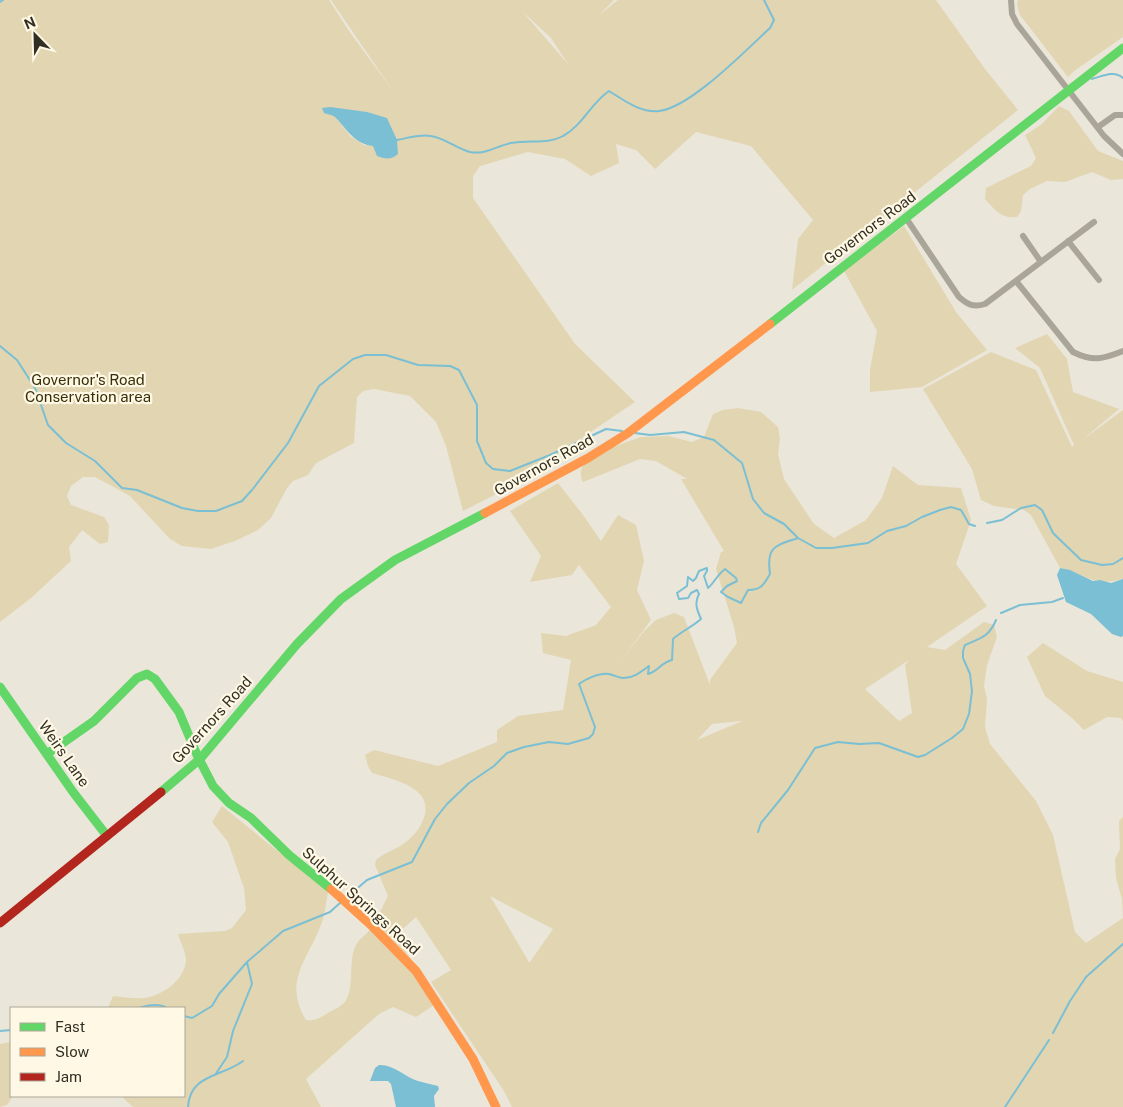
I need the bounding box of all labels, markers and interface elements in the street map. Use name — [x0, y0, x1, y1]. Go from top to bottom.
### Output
north arrow — [10, 10, 60, 60]
text: N — [22, 14, 38, 33]
street label: Governors Road — [820, 187, 919, 268]
park label: Governor's Road Conservation area — [25, 371, 151, 405]
street label: Governors Road — [491, 430, 596, 499]
street label: Governors Road — [168, 673, 255, 767]
street label: Weirs Lane — [35, 717, 93, 790]
street label: Sulphur Springs Road — [299, 843, 424, 958]
legend — [10, 1007, 185, 1097]
text: Fast — [55, 1018, 85, 1035]
text: Slow — [55, 1043, 90, 1060]
text: Jam — [55, 1068, 82, 1085]

